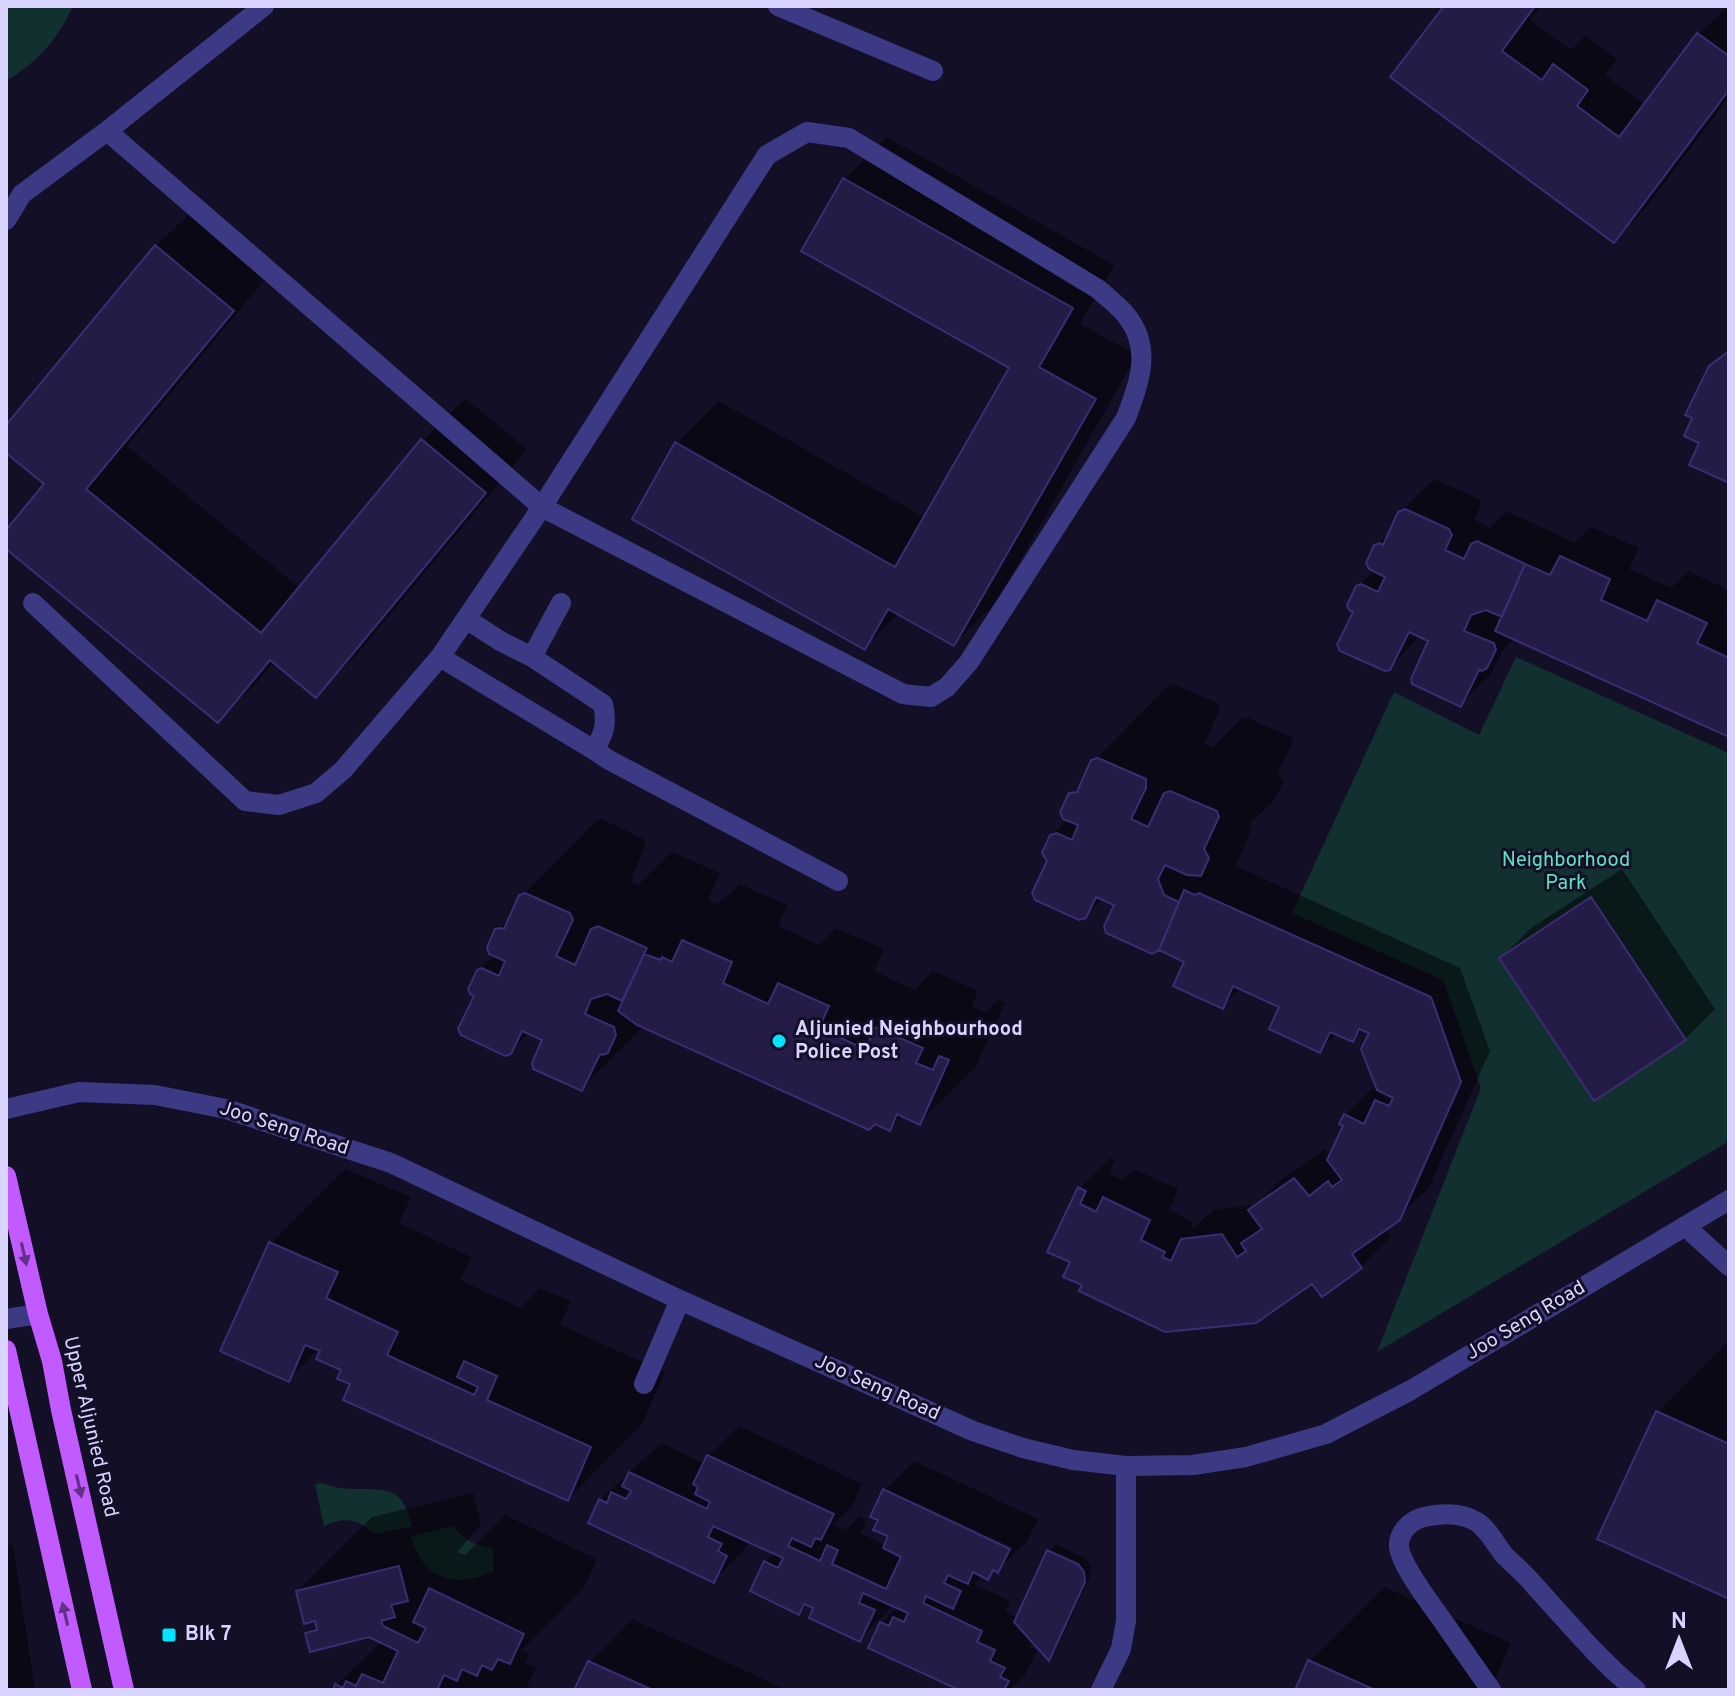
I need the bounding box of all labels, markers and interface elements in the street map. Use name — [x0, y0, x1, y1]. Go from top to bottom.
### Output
park label: Neighborhood Park — [1502, 848, 1630, 897]
place label: Aljunied Neighbourhood Police Post — [795, 1017, 1023, 1066]
marker: Aljunied Neighbourhood Police Post — [770, 1032, 788, 1050]
street label: Joo Seng Road — [216, 1096, 352, 1162]
one-way arrow — [18, 1242, 31, 1267]
street label: Joo Seng Road — [1462, 1275, 1590, 1367]
street label: Upper Aljunied Road — [57, 1334, 123, 1520]
street label: Joo Seng Road — [810, 1349, 944, 1427]
one-way arrow — [73, 1474, 85, 1499]
north arrow — [1639, 1600, 1719, 1680]
one-way arrow — [58, 1601, 71, 1626]
text: N — [1671, 1609, 1687, 1636]
place label: Blk 7 — [185, 1622, 232, 1648]
marker: Blk 7 — [160, 1626, 178, 1644]

